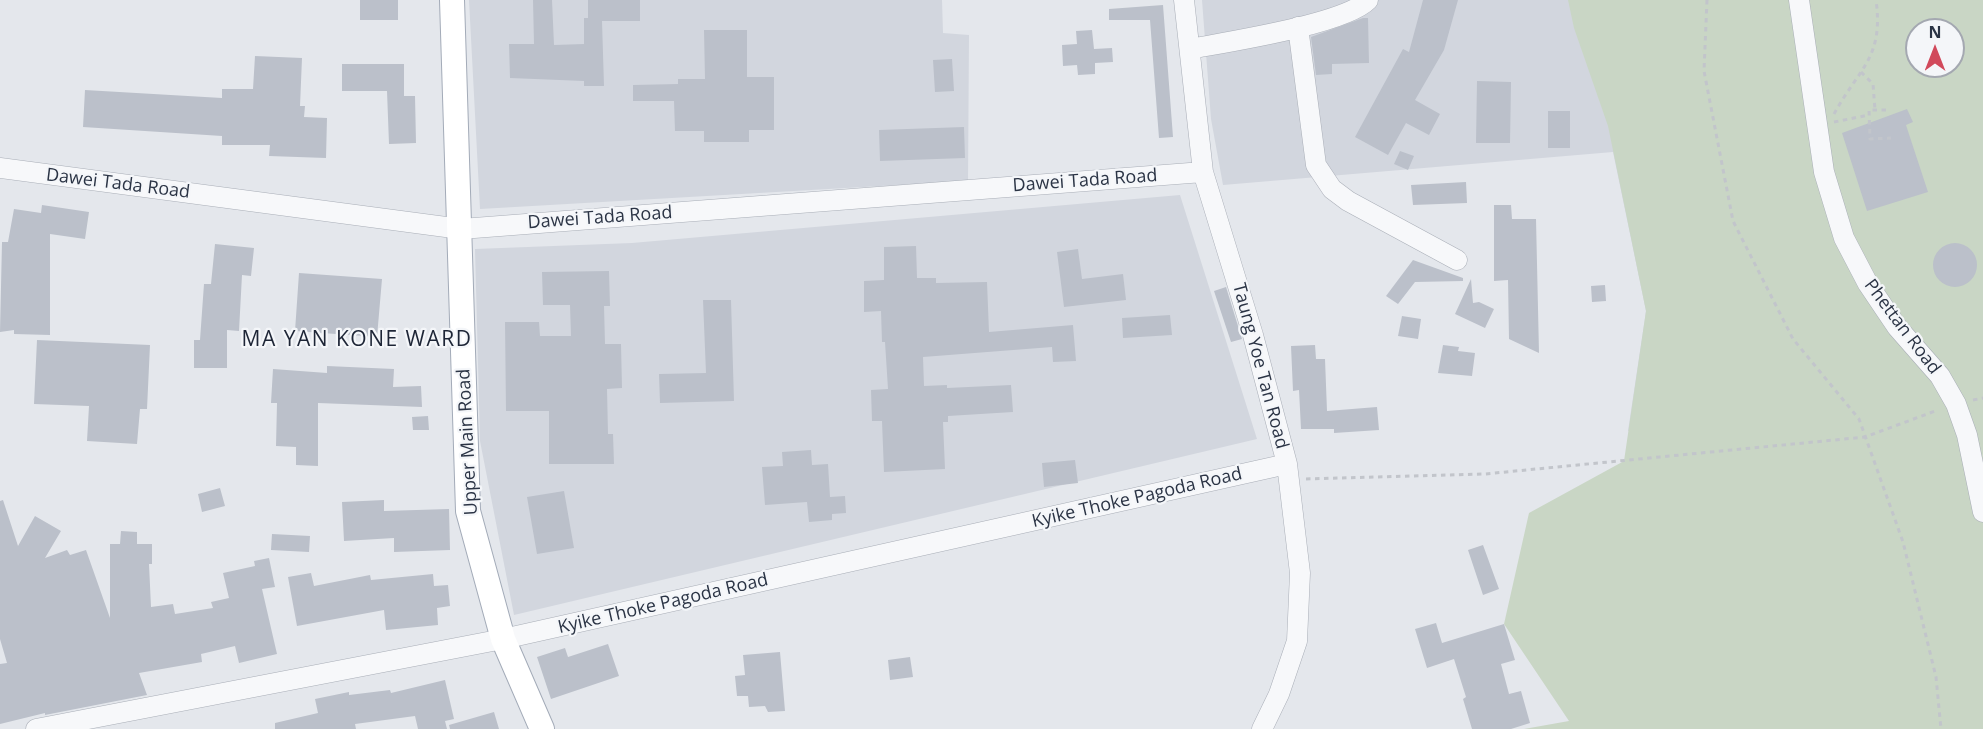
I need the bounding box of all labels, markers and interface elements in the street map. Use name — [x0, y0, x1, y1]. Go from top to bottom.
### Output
north arrow — [1905, 18, 1965, 78]
text: N — [1928, 21, 1942, 43]
street label: Dawei Tada Road — [45, 164, 191, 204]
street label: Dawei Tada Road — [1012, 165, 1158, 197]
street label: Dawei Tada Road — [527, 202, 673, 234]
street label: Phettan Road — [1859, 275, 1945, 379]
street label: Taung Yoe Tan Road — [1227, 281, 1293, 451]
district label: MA YAN KONE WARD — [242, 327, 472, 353]
street label: Upper Main Road — [453, 368, 483, 516]
street label: Kyike Thoke Pagoda Road — [1030, 463, 1244, 533]
street label: Kyike Thoke Pagoda Road — [556, 569, 770, 639]

